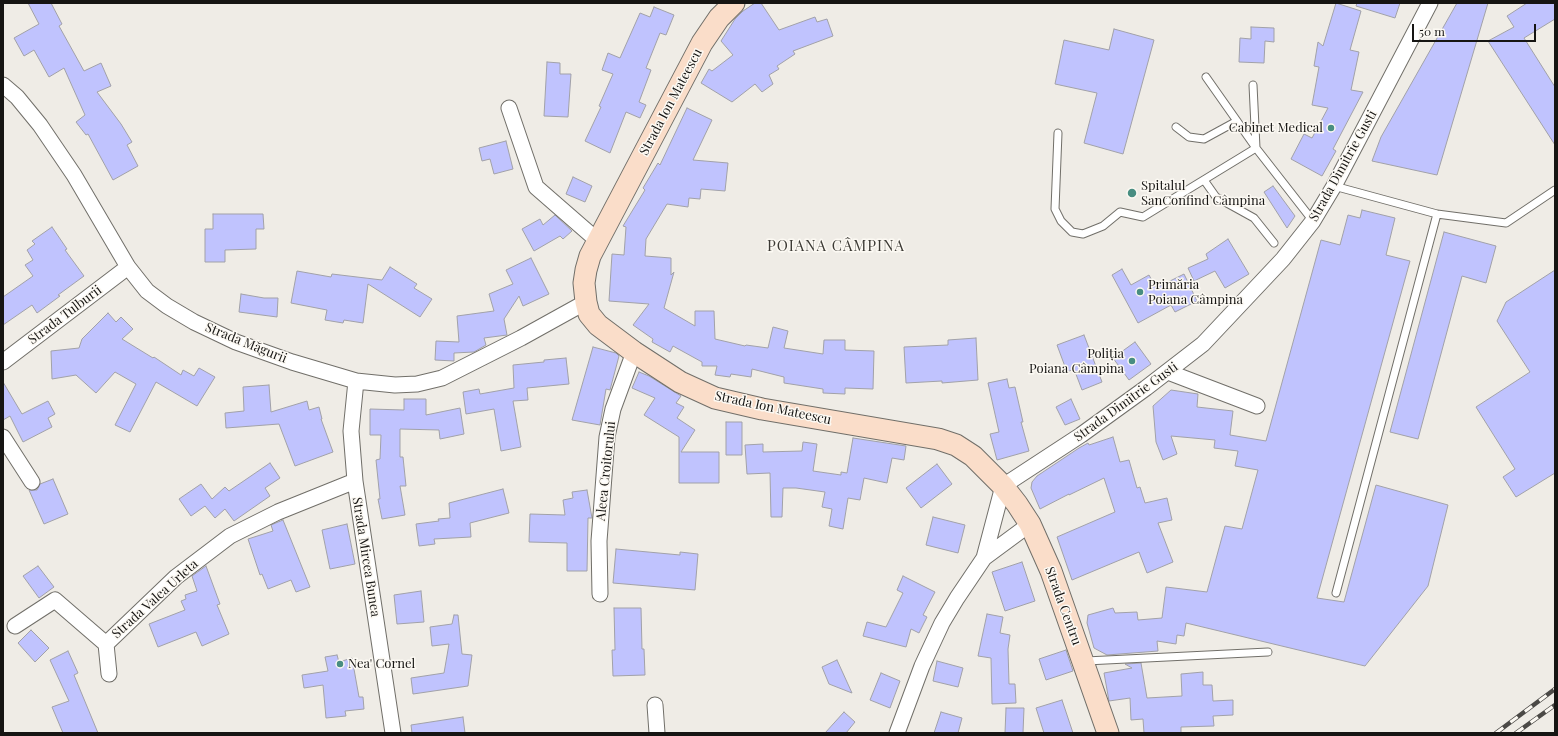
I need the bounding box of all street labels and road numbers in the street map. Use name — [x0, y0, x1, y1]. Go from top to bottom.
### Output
street label: Strada Ion Mateescu — [636, 46, 706, 158]
street label: Strada Dimitrie Gusti — [1306, 108, 1380, 224]
street label: Strada Tulburii — [25, 282, 105, 348]
street label: Strada Măgurii — [203, 320, 289, 366]
street label: Strada Dimitrie Gusti — [1071, 359, 1181, 445]
street label: Strada Ion Mateescu — [713, 388, 833, 428]
street label: Aleea Croitorului — [593, 420, 619, 522]
street label: Strada Mircea Bunea — [349, 496, 383, 618]
street label: Strada Valea Urleta — [109, 556, 201, 642]
street label: Strada Centru — [1042, 565, 1084, 647]

